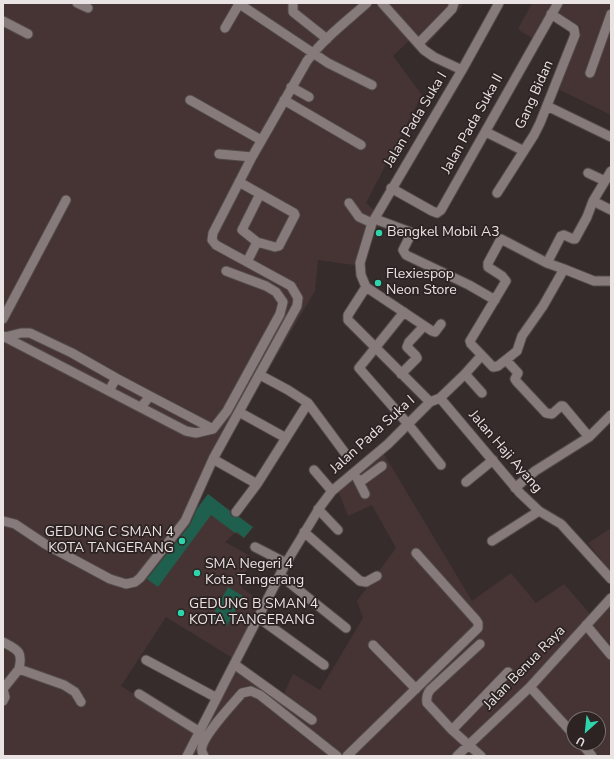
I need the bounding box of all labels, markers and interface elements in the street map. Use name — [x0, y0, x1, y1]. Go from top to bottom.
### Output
street label: Gang Bidan — [512, 58, 558, 132]
street label: Jalan Pada Suka I — [381, 69, 451, 171]
street label: Jalan Pada Suka II — [439, 71, 507, 177]
place label: Bengkel Mobil A3 — [387, 225, 500, 241]
marker: Bengkel Mobil A3 — [374, 228, 384, 238]
place label: Flexiespop Neon Store — [386, 267, 457, 300]
marker: Flexiespop Neon Store — [373, 278, 383, 288]
street label: Jalan Pada Suka I — [327, 393, 419, 477]
street label: Jalan Haji Ayang — [465, 407, 545, 497]
place label: GEDUNG C SMAN 4 KOTA TANGERANG — [45, 525, 174, 558]
marker: GEDUNG C SMAN 4 KOTA TANGERANG — [177, 536, 187, 546]
place label: SMA Negeri 4 Kota Tangerang — [205, 557, 304, 590]
marker: SMA Negeri 4 Kota Tangerang — [192, 568, 202, 578]
place label: GEDUNG B SMAN 4 KOTA TANGERANG — [189, 597, 318, 630]
marker: GEDUNG B SMAN 4 KOTA TANGERANG — [176, 608, 186, 618]
street label: Jalan Benua Raya — [481, 623, 569, 713]
north arrow — [566, 711, 606, 751]
text: U — [574, 733, 588, 750]

